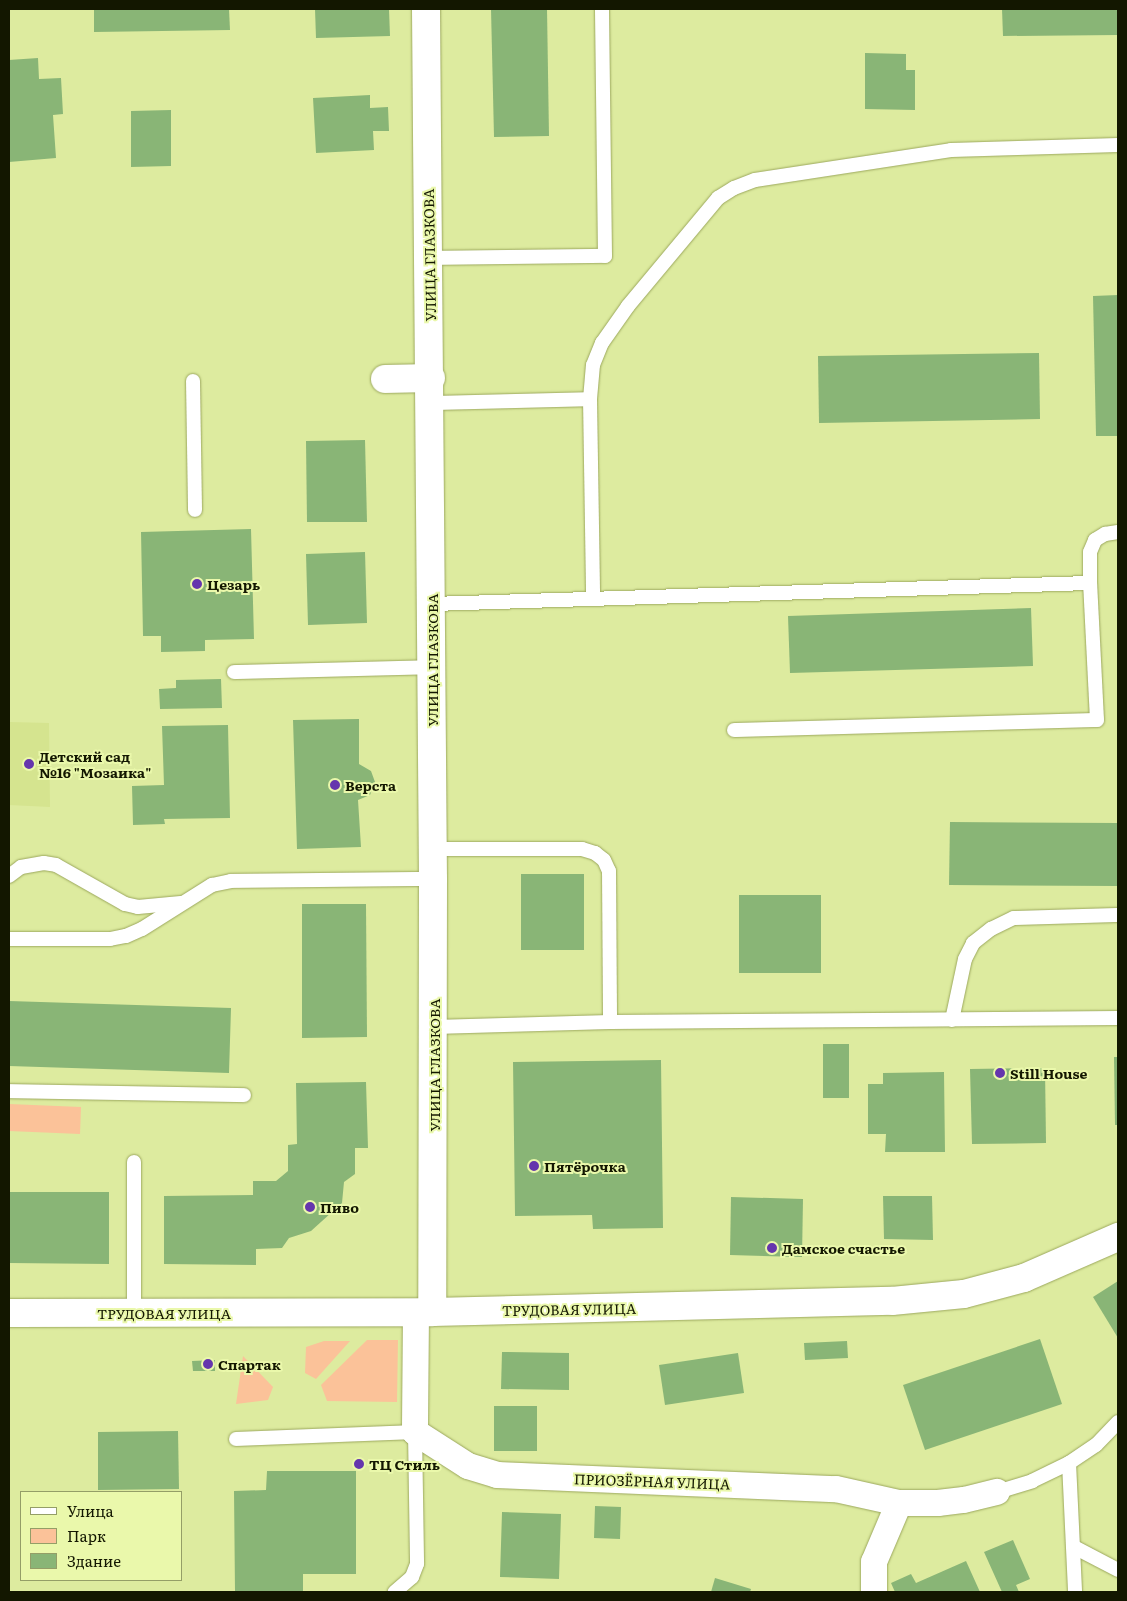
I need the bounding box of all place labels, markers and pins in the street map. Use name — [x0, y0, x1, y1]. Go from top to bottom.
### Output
place label: Цезарь — [207, 576, 260, 592]
marker: Цезарь — [191, 578, 203, 590]
place label: Детский сад №16 "Мозаика" — [39, 748, 151, 780]
marker: Детский сад №16 "Мозаика" — [23, 758, 35, 770]
place label: Верста — [345, 777, 396, 793]
marker: Верста — [329, 779, 341, 791]
place label: Still House — [1010, 1065, 1087, 1081]
marker: Still House — [994, 1067, 1006, 1079]
place label: Пятёрочка — [544, 1158, 626, 1174]
marker: Пятёрочка — [528, 1160, 540, 1172]
place label: Пиво — [320, 1199, 359, 1215]
marker: Пиво — [304, 1201, 316, 1213]
place label: Дамское счастье — [782, 1240, 905, 1256]
marker: Дамское счастье — [766, 1242, 778, 1254]
place label: Спартак — [218, 1356, 281, 1372]
marker: Спартак — [202, 1358, 214, 1370]
place label: ТЦ Стиль — [369, 1456, 440, 1472]
marker: ТЦ Стиль — [353, 1458, 365, 1470]

